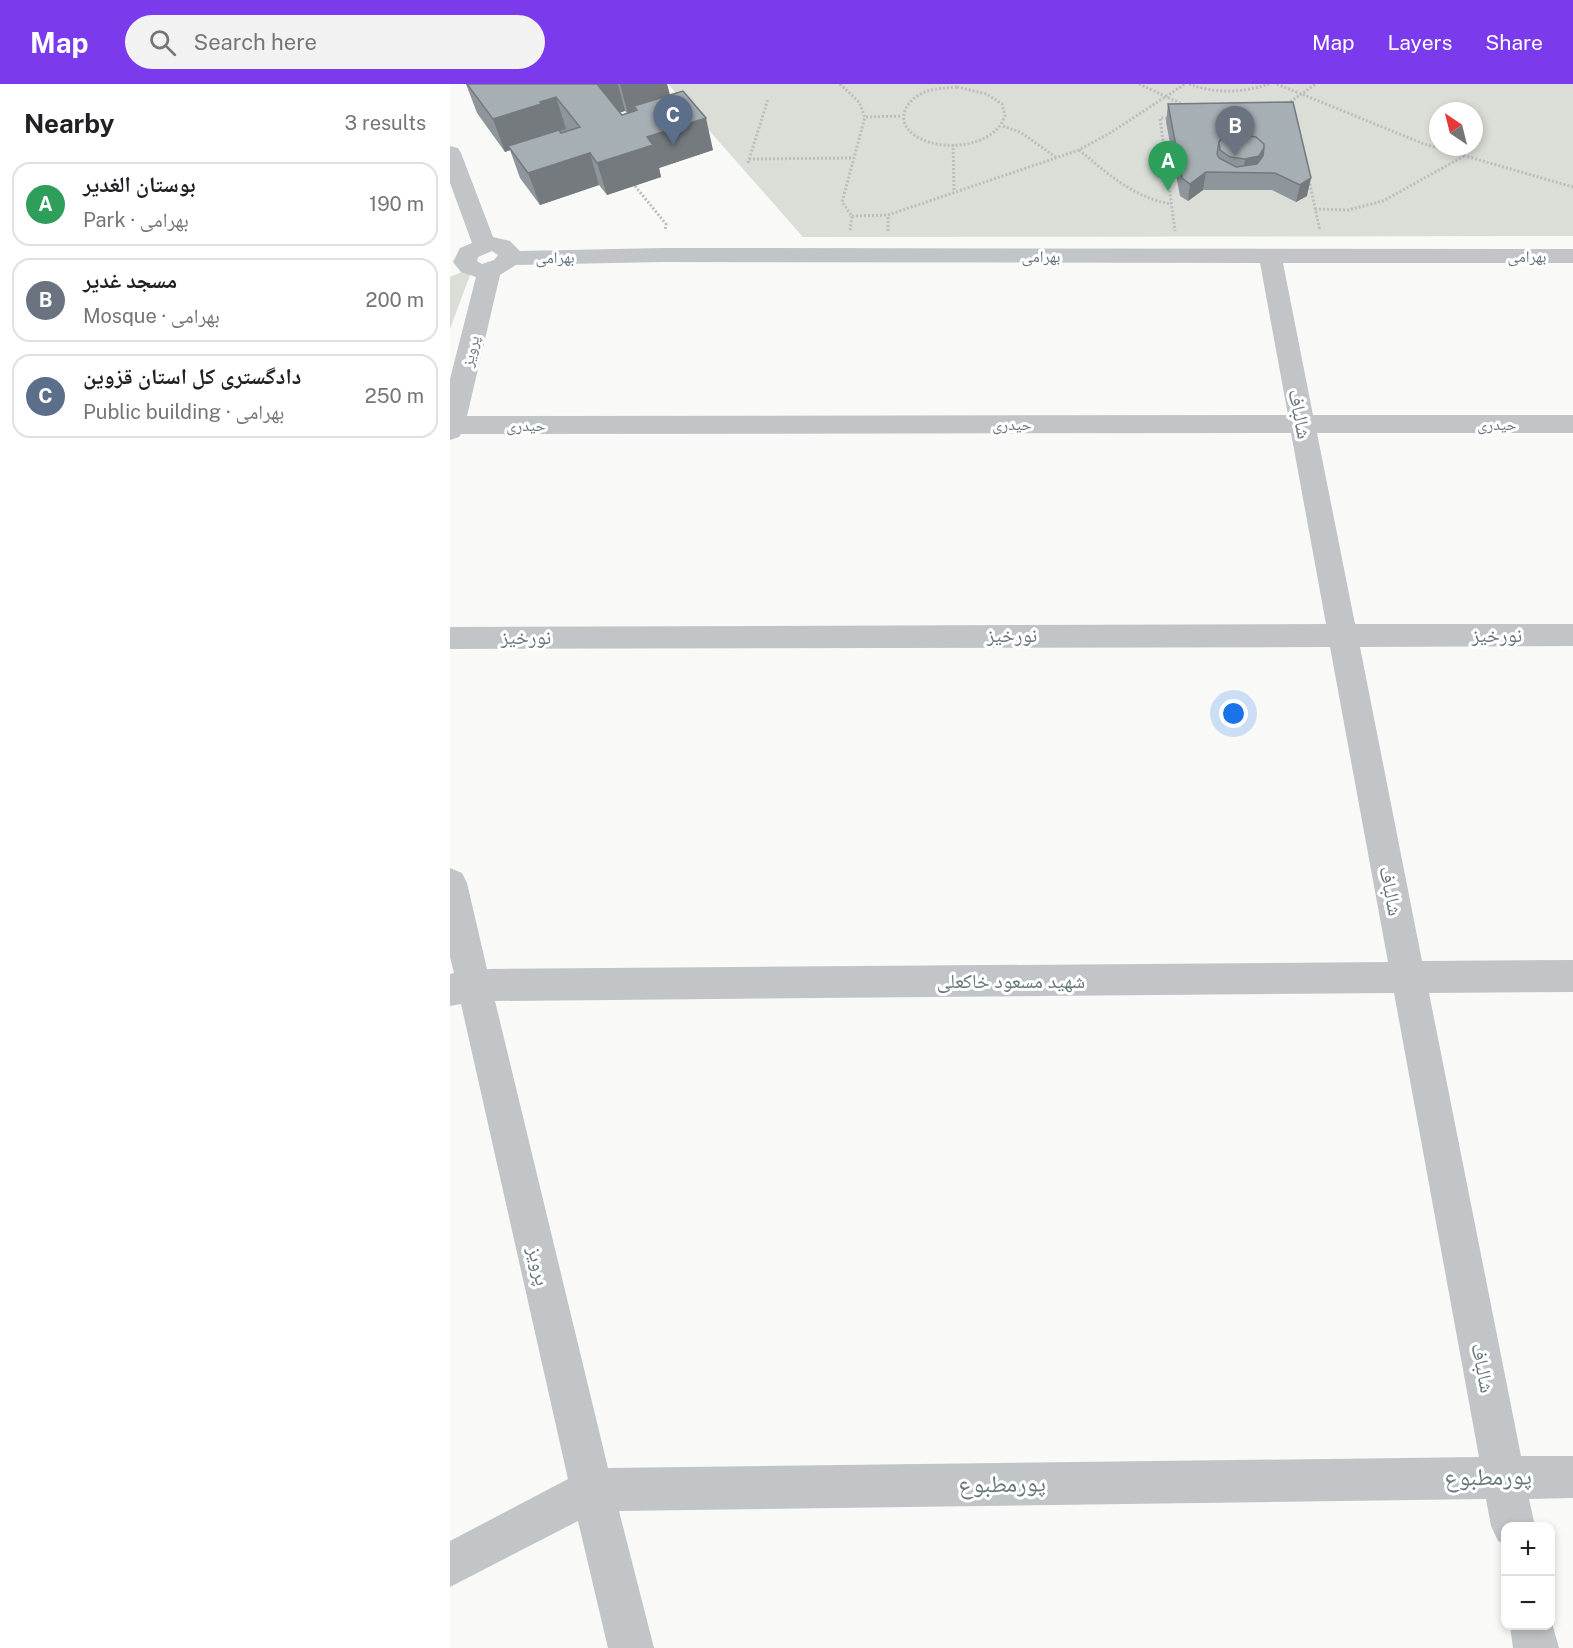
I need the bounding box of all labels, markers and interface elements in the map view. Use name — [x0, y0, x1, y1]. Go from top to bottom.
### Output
search box — [125, 15, 545, 69]
text: Map — [30, 26, 89, 59]
icon: search — [146, 26, 179, 59]
text: Search here — [194, 29, 317, 55]
text: Map — [1312, 30, 1355, 55]
text: Layers — [1388, 30, 1452, 55]
text: Share — [1485, 30, 1543, 55]
pin: C — [654, 95, 692, 145]
north arrow — [1429, 102, 1483, 156]
pin: B — [1216, 106, 1254, 156]
text: Nearby — [24, 108, 114, 139]
text: 3 results — [345, 111, 426, 135]
pin: A — [1148, 141, 1188, 191]
text: بوستان الغدیر — [83, 171, 195, 197]
text: A — [38, 192, 53, 216]
text: 190 m — [369, 192, 424, 216]
text: Park · بهرامی — [83, 208, 189, 232]
street label: بهرامی — [1021, 247, 1061, 267]
street label: بهرامی — [1507, 247, 1547, 267]
street label: بهرامی — [535, 248, 575, 268]
text: مسجد غدیر — [83, 267, 177, 293]
text: B — [39, 288, 52, 312]
text: 200 m — [366, 288, 424, 312]
text: Mosque · بهرامی — [83, 304, 220, 328]
street label: پرویز — [457, 333, 483, 370]
text: دادگستری کل استان قزوین — [83, 363, 301, 389]
text: C — [38, 384, 53, 408]
text: 250 m — [365, 384, 424, 408]
street label: شالباف — [1283, 387, 1317, 441]
text: Public building · بهرامی — [83, 400, 284, 424]
street label: حیدری — [992, 415, 1032, 435]
street label: حیدری — [1477, 415, 1517, 435]
street label: حیدری — [506, 416, 546, 436]
street label: نورخیز — [986, 623, 1037, 647]
street label: نورخیز — [1471, 623, 1522, 647]
street label: نورخیز — [500, 625, 551, 649]
your location — [1219, 699, 1248, 728]
street label: شالباف — [1374, 864, 1408, 918]
street label: شهید مسعود خاکعلی — [937, 969, 1085, 993]
street label: پرویز — [523, 1243, 555, 1288]
street label: شالباف — [1466, 1341, 1500, 1395]
street label: پورمطبوع — [1444, 1461, 1532, 1493]
street label: پورمطبوع — [958, 1468, 1046, 1500]
map controls — [1501, 1522, 1555, 1630]
button: + — [1501, 1522, 1555, 1576]
button: − — [1501, 1576, 1555, 1630]

